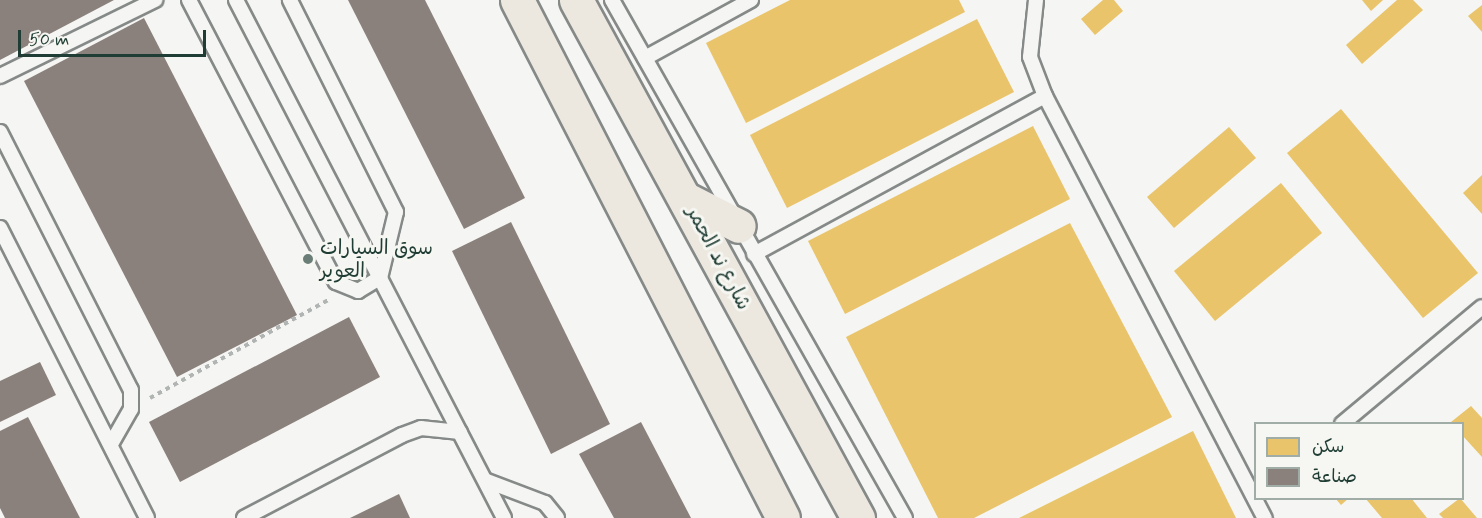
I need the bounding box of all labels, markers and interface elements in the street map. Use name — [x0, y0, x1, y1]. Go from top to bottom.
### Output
scale bar — [21, 18, 208, 56]
text: 50 m — [29, 28, 69, 52]
street label: شارع ند الحمر — [681, 202, 755, 314]
place label: سوق السيارات العوير — [320, 236, 433, 283]
marker: سوق السيارات العوير — [301, 252, 315, 266]
legend — [1254, 422, 1464, 500]
text: سكن — [1312, 435, 1344, 459]
text: صناعة — [1312, 465, 1357, 489]

